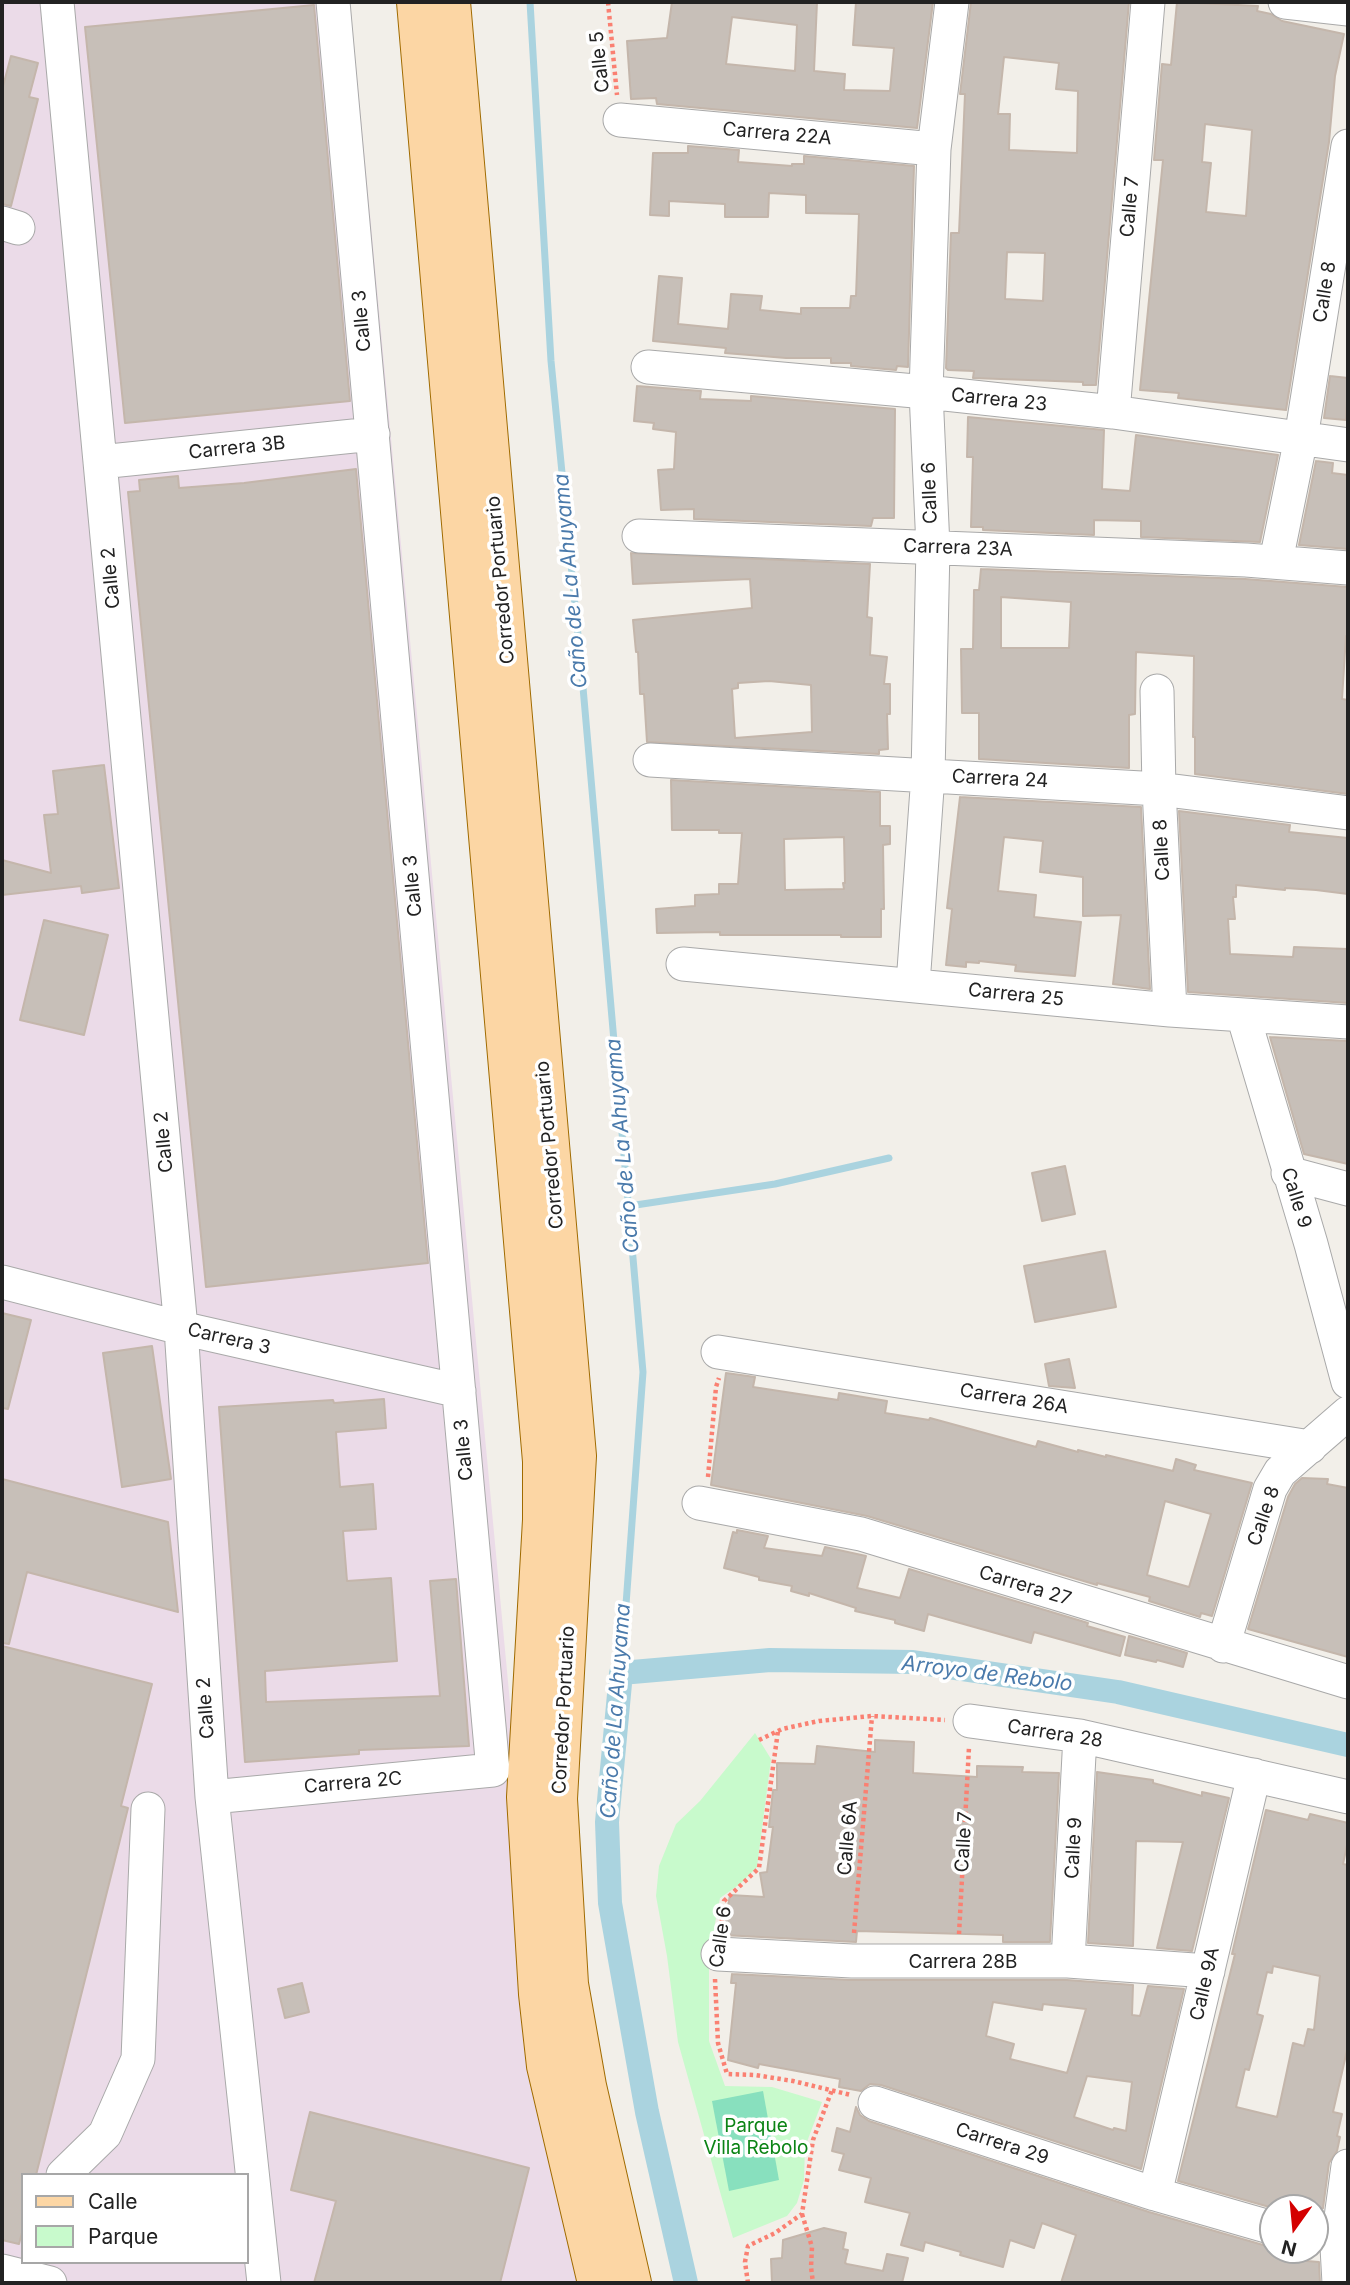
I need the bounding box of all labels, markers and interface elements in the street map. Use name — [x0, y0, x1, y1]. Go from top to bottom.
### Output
street label: Calle 5 — [585, 30, 615, 94]
street label: Carrera 22A — [722, 118, 832, 150]
street label: Calle 7 — [1116, 176, 1144, 238]
street label: Calle 8 — [1309, 260, 1341, 324]
street label: Calle 3 — [348, 289, 376, 353]
street label: Carrera 23 — [950, 384, 1048, 416]
street label: Carrera 3B — [187, 432, 287, 464]
street label: Calle 6 — [918, 462, 942, 524]
water label: Caño de La Ahuyama — [549, 473, 593, 689]
street label: Corredor Portuario — [482, 495, 520, 665]
street label: Carrera 23A — [903, 535, 1013, 561]
street label: Calle 2 — [97, 546, 125, 610]
street label: Carrera 24 — [951, 765, 1049, 793]
street label: Calle 8 — [1149, 818, 1175, 882]
street label: Calle 3 — [399, 854, 427, 918]
street label: Carrera 25 — [967, 979, 1065, 1011]
water label: Caño de La Ahuyama — [601, 1038, 645, 1254]
street label: Corredor Portuario — [531, 1060, 569, 1230]
street label: Calle 2 — [150, 1110, 178, 1174]
street label: Calle 9 — [1276, 1165, 1316, 1231]
street label: Carrera 3 — [185, 1318, 273, 1360]
street label: Carrera 26A — [958, 1379, 1070, 1419]
street label: Calle 3 — [450, 1418, 478, 1482]
street label: Calle 8 — [1243, 1483, 1285, 1549]
street label: Carrera 27 — [976, 1561, 1074, 1611]
water label: Caño de La Ahuyama — [596, 1603, 636, 1819]
street label: Corredor Portuario — [548, 1625, 580, 1795]
water label: Arroyo de Rebolo — [900, 1651, 1074, 1697]
street label: Calle 2 — [192, 1676, 220, 1740]
street label: Carrera 28 — [1006, 1715, 1104, 1753]
street label: Carrera 2C — [303, 1767, 403, 1799]
street label: Calle 6A — [833, 1800, 863, 1876]
street label: Calle 7 — [951, 1811, 977, 1873]
street label: Calle 9 — [1061, 1816, 1087, 1880]
street label: Calle 6 — [705, 1905, 737, 1969]
street label: Calle 9A — [1185, 1945, 1225, 2023]
street label: Carrera 28B — [909, 1951, 1017, 1973]
park label: Parque Villa Rebolo — [704, 2115, 808, 2159]
street label: Carrera 29 — [953, 2118, 1051, 2170]
legend — [21, 2173, 248, 2264]
text: Calle — [88, 2189, 138, 2214]
north arrow — [1259, 2194, 1329, 2264]
text: Parque — [88, 2224, 158, 2249]
text: N — [1279, 2235, 1299, 2261]

